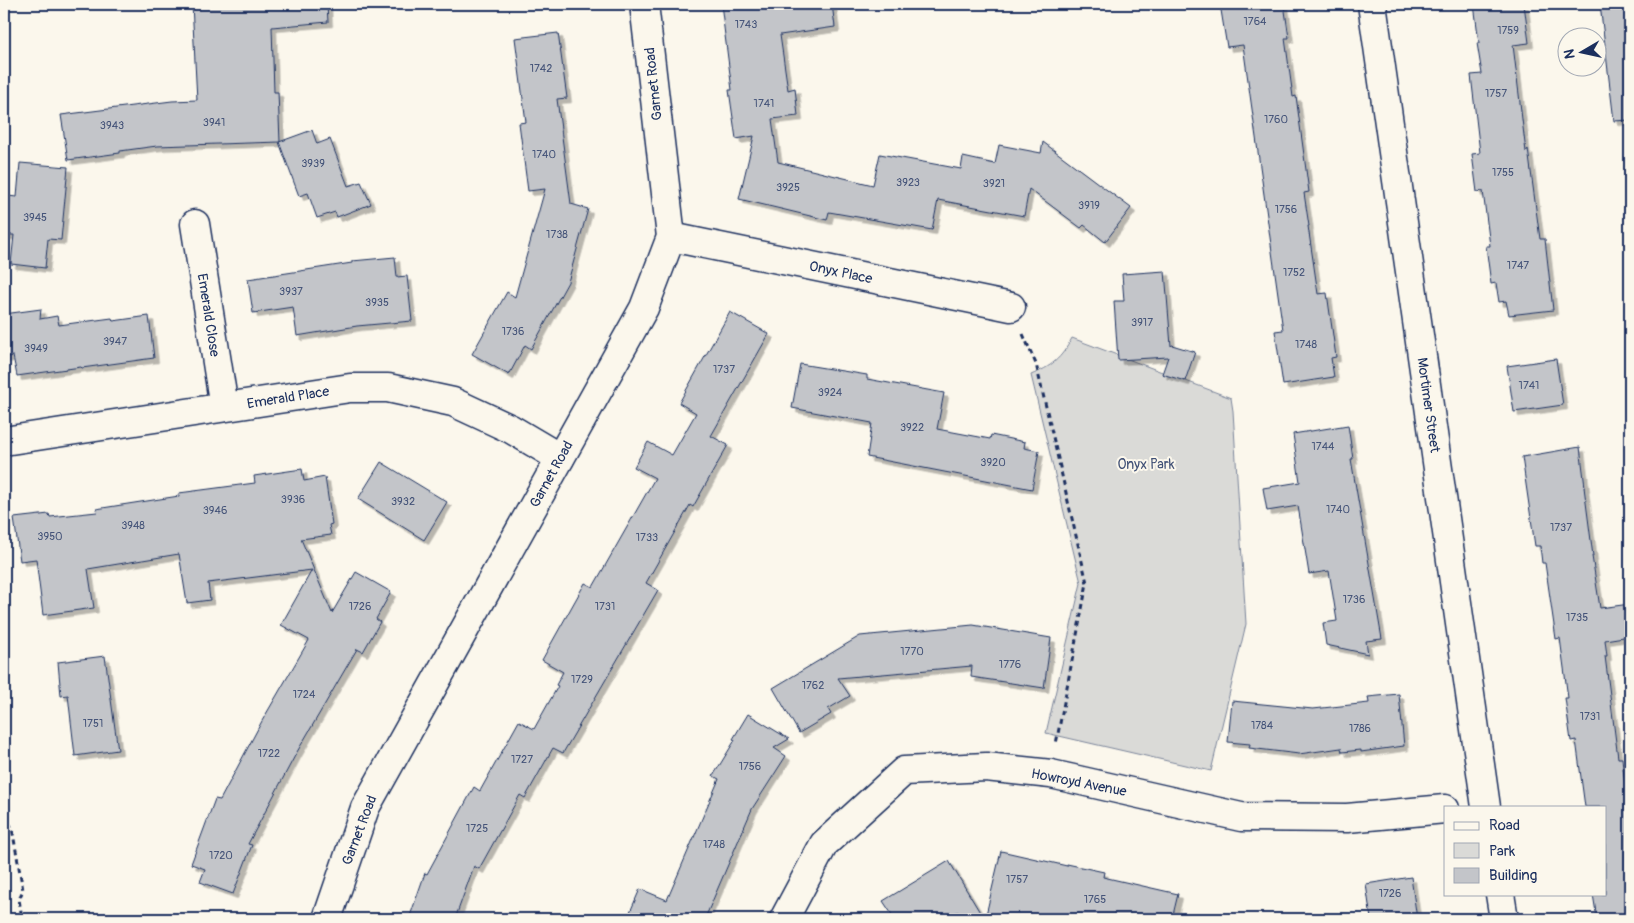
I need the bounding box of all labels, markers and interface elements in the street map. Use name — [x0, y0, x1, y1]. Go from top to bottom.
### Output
house number: 1764 — [1244, 15, 1267, 28]
house number: 1743 — [735, 18, 757, 31]
house number: 1759 — [1497, 24, 1519, 37]
north arrow — [1556, 28, 1606, 78]
street label: Garnet Road — [641, 46, 666, 121]
text: N — [1561, 48, 1579, 60]
house number: 1742 — [530, 62, 552, 75]
house number: 1757 — [1485, 87, 1507, 100]
house number: 1741 — [754, 97, 774, 110]
house number: 1760 — [1264, 113, 1288, 126]
house number: 3941 — [203, 116, 225, 129]
house number: 3943 — [100, 119, 124, 132]
house number: 1740 — [532, 148, 556, 161]
house number: 3939 — [301, 157, 325, 170]
house number: 1755 — [1492, 166, 1514, 179]
house number: 3923 — [896, 176, 920, 189]
house number: 3921 — [983, 177, 1005, 190]
house number: 3925 — [776, 181, 800, 194]
house number: 3919 — [1078, 199, 1100, 212]
house number: 1756 — [1275, 203, 1297, 216]
house number: 3945 — [23, 211, 47, 224]
house number: 1738 — [546, 228, 568, 241]
street label: Onyx Place — [808, 258, 874, 287]
house number: 1747 — [1507, 259, 1529, 272]
house number: 1752 — [1283, 266, 1305, 279]
street label: Emerald Close — [194, 272, 223, 358]
house number: 3937 — [279, 285, 303, 298]
house number: 3935 — [365, 296, 389, 309]
house number: 3917 — [1131, 316, 1153, 329]
house number: 1736 — [502, 325, 524, 338]
house number: 3947 — [103, 335, 127, 348]
house number: 1748 — [1295, 338, 1317, 351]
house number: 3949 — [24, 342, 48, 355]
street label: Mortimer Street — [1413, 356, 1444, 454]
house number: 1737 — [713, 363, 735, 376]
house number: 1741 — [1519, 379, 1539, 392]
street label: Emerald Place — [246, 383, 330, 412]
house number: 3924 — [818, 386, 843, 399]
house number: 3922 — [900, 421, 924, 434]
street label: Garnet Road — [526, 438, 577, 510]
house number: 1744 — [1312, 440, 1335, 453]
house number: 3920 — [980, 456, 1006, 469]
park label: Onyx Park — [1117, 456, 1175, 473]
house number: 3936 — [281, 493, 305, 506]
house number: 3932 — [391, 495, 415, 508]
house number: 1740 — [1326, 503, 1350, 516]
house number: 3946 — [203, 504, 227, 517]
house number: 3948 — [121, 519, 145, 532]
house number: 1737 — [1550, 521, 1572, 534]
house number: 3950 — [37, 530, 63, 543]
house number: 1733 — [636, 531, 658, 544]
house number: 1736 — [1343, 593, 1365, 606]
house number: 1726 — [349, 600, 371, 613]
house number: 1731 — [595, 600, 615, 613]
house number: 1735 — [1566, 611, 1588, 624]
house number: 1770 — [900, 645, 924, 658]
house number: 1776 — [999, 658, 1021, 671]
house number: 1729 — [571, 673, 593, 686]
house number: 1762 — [802, 679, 824, 692]
house number: 1724 — [293, 688, 316, 701]
house number: 1731 — [1580, 710, 1600, 723]
house number: 1751 — [83, 717, 103, 730]
house number: 1784 — [1251, 719, 1274, 732]
house number: 1786 — [1349, 722, 1371, 735]
house number: 1722 — [258, 747, 280, 760]
house number: 1727 — [511, 753, 533, 766]
house number: 1756 — [739, 760, 761, 773]
street label: Howroyd Avenue — [1030, 765, 1128, 800]
street label: Garnet Road — [338, 793, 381, 867]
legend — [1444, 806, 1606, 896]
text: Road — [1489, 816, 1520, 835]
house number: 1725 — [466, 822, 488, 835]
house number: 1748 — [703, 838, 725, 851]
text: Park — [1489, 842, 1516, 861]
house number: 1720 — [209, 849, 233, 862]
text: Building — [1489, 866, 1537, 885]
house number: 1757 — [1006, 873, 1028, 886]
house number: 1726 — [1379, 887, 1401, 900]
house number: 1765 — [1084, 893, 1106, 906]

